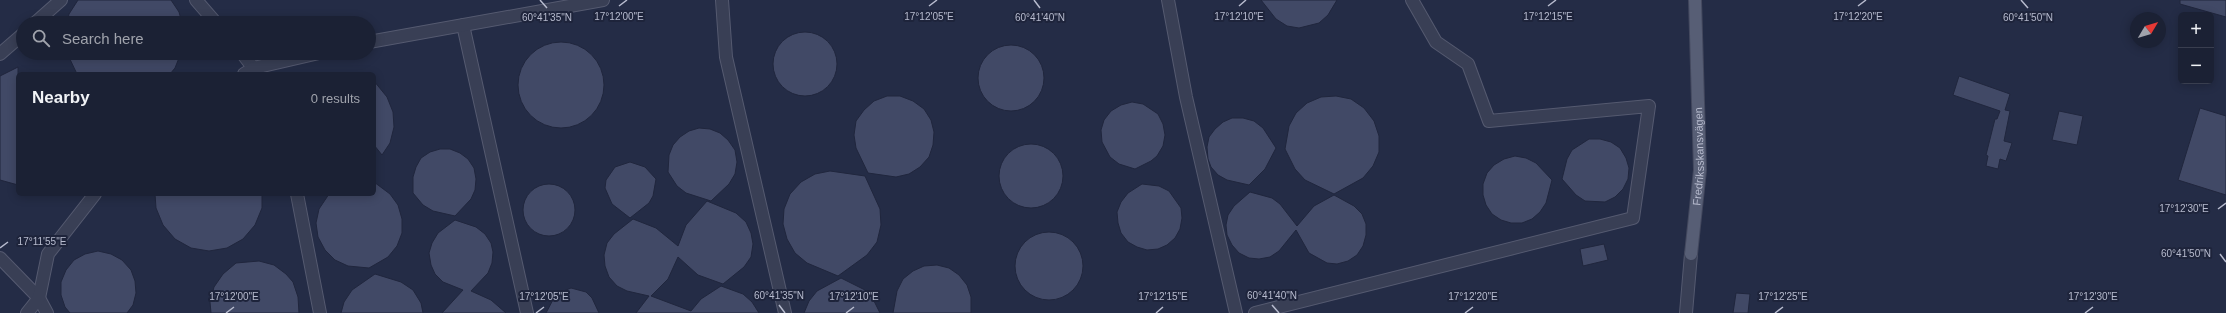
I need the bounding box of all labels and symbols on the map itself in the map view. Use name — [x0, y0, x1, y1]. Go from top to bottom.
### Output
text: 17°12'00"E — [594, 11, 644, 22]
text: 17°12'05"E — [904, 11, 954, 22]
text: 17°12'10"E — [1214, 11, 1264, 22]
text: 17°12'15"E — [1523, 11, 1573, 22]
text: 17°12'20"E — [1833, 11, 1883, 22]
text: 60°41'35"N — [522, 12, 572, 23]
text: 60°41'40"N — [1015, 12, 1065, 23]
text: 60°41'50"N — [2003, 12, 2053, 23]
north arrow — [2130, 12, 2166, 48]
street label: Fredriksskansvägen — [1690, 107, 1706, 206]
text: 17°12'30"E — [2159, 203, 2209, 214]
text: 17°11'55"E — [18, 236, 67, 247]
text: 60°41'50"N — [2161, 248, 2211, 259]
text: 60°41'35"N — [754, 290, 804, 301]
text: 60°41'40"N — [1247, 290, 1297, 301]
text: 17°12'00"E — [209, 291, 259, 302]
text: 17°12'05"E — [519, 291, 569, 302]
text: 17°12'10"E — [829, 291, 879, 302]
text: 17°12'15"E — [1138, 291, 1188, 302]
text: 17°12'20"E — [1448, 291, 1498, 302]
text: 17°12'25"E — [1758, 291, 1808, 302]
text: 17°12'30"E — [2068, 291, 2118, 302]

